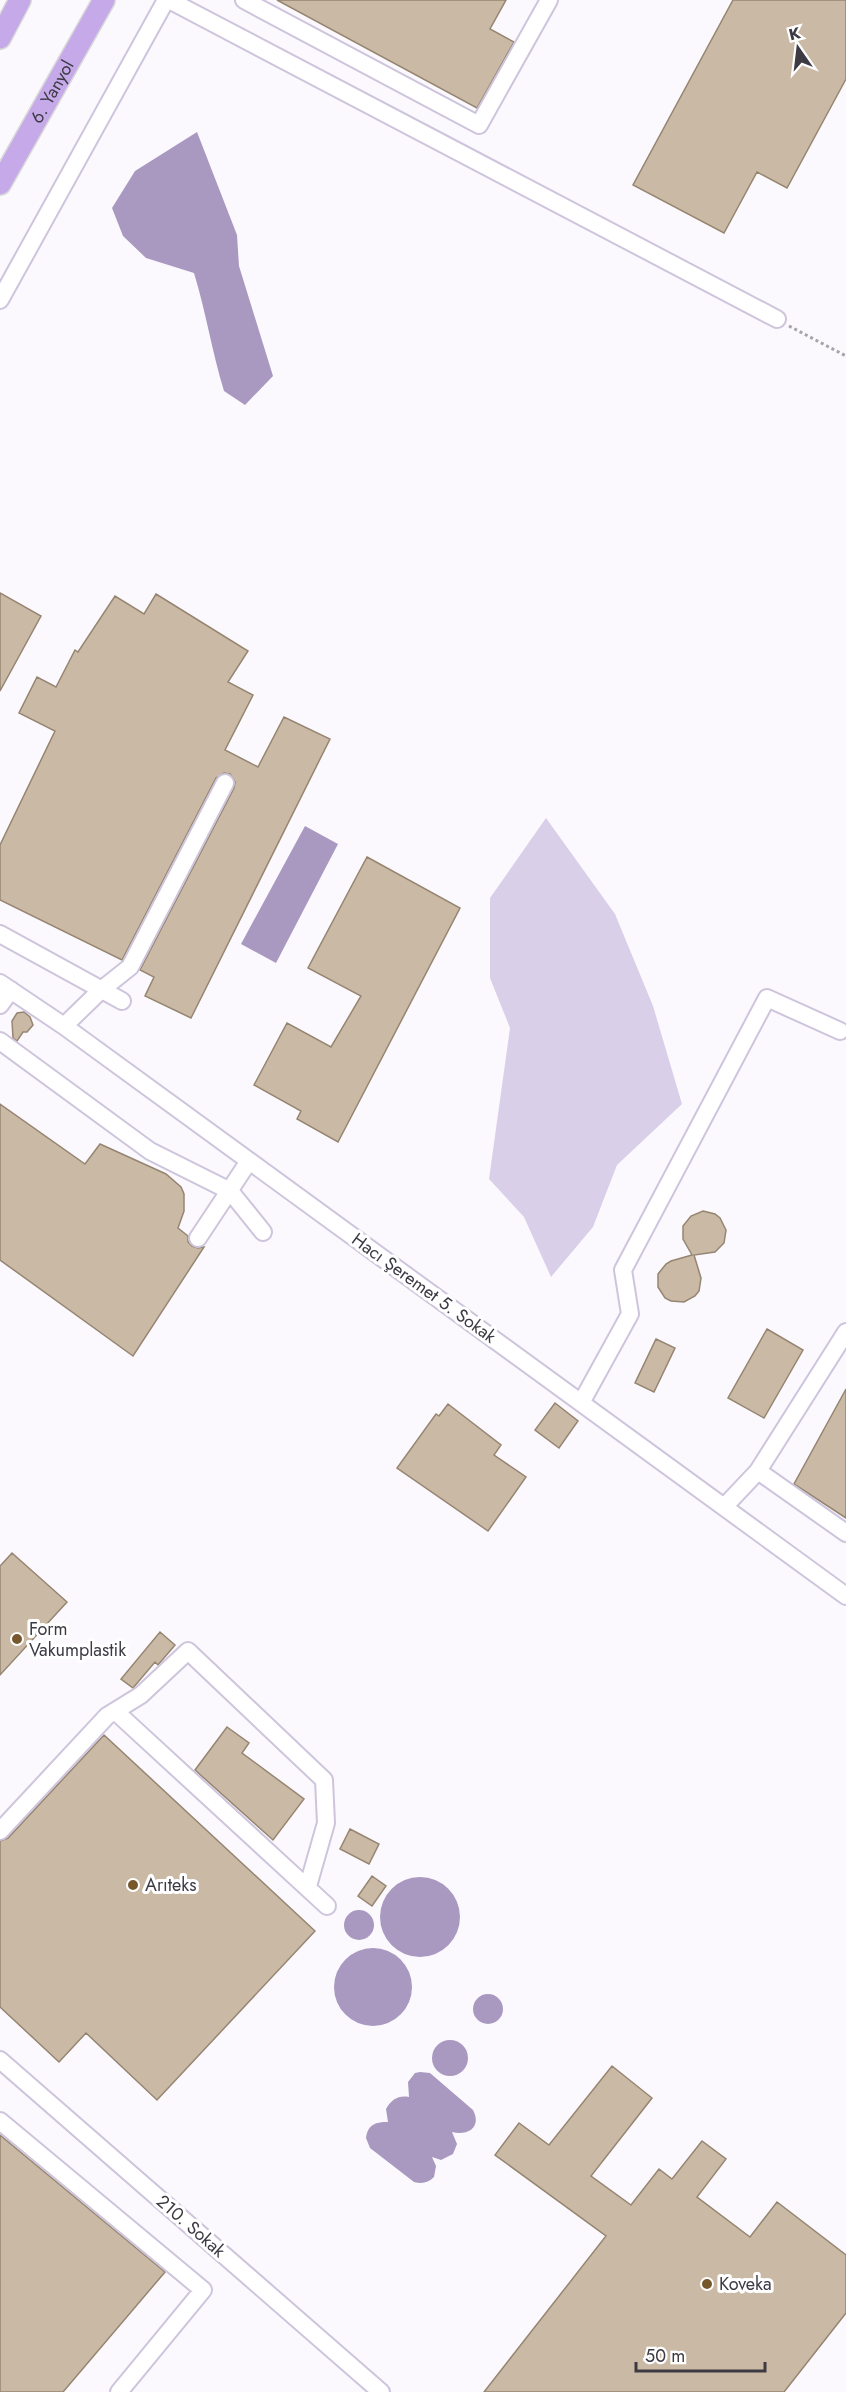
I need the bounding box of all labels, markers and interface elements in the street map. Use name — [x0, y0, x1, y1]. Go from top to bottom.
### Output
north arrow — [768, 18, 828, 78]
text: K — [786, 21, 803, 46]
street label: 6. Yanyol — [24, 55, 80, 128]
street label: Hacı Şeremet 5. Sokak — [346, 1227, 502, 1349]
place label: Form Vakumplastik — [29, 1616, 126, 1663]
marker: Form Vakumplastik — [10, 1632, 24, 1646]
place label: Arıteks — [145, 1872, 197, 1898]
marker: Arıteks — [126, 1878, 140, 1892]
street label: 210. Sokak — [151, 2189, 231, 2263]
place label: Koveka — [719, 2271, 772, 2297]
marker: Koveka — [700, 2277, 714, 2291]
scale bar — [636, 2335, 765, 2373]
text: 50 m — [645, 2343, 685, 2369]

